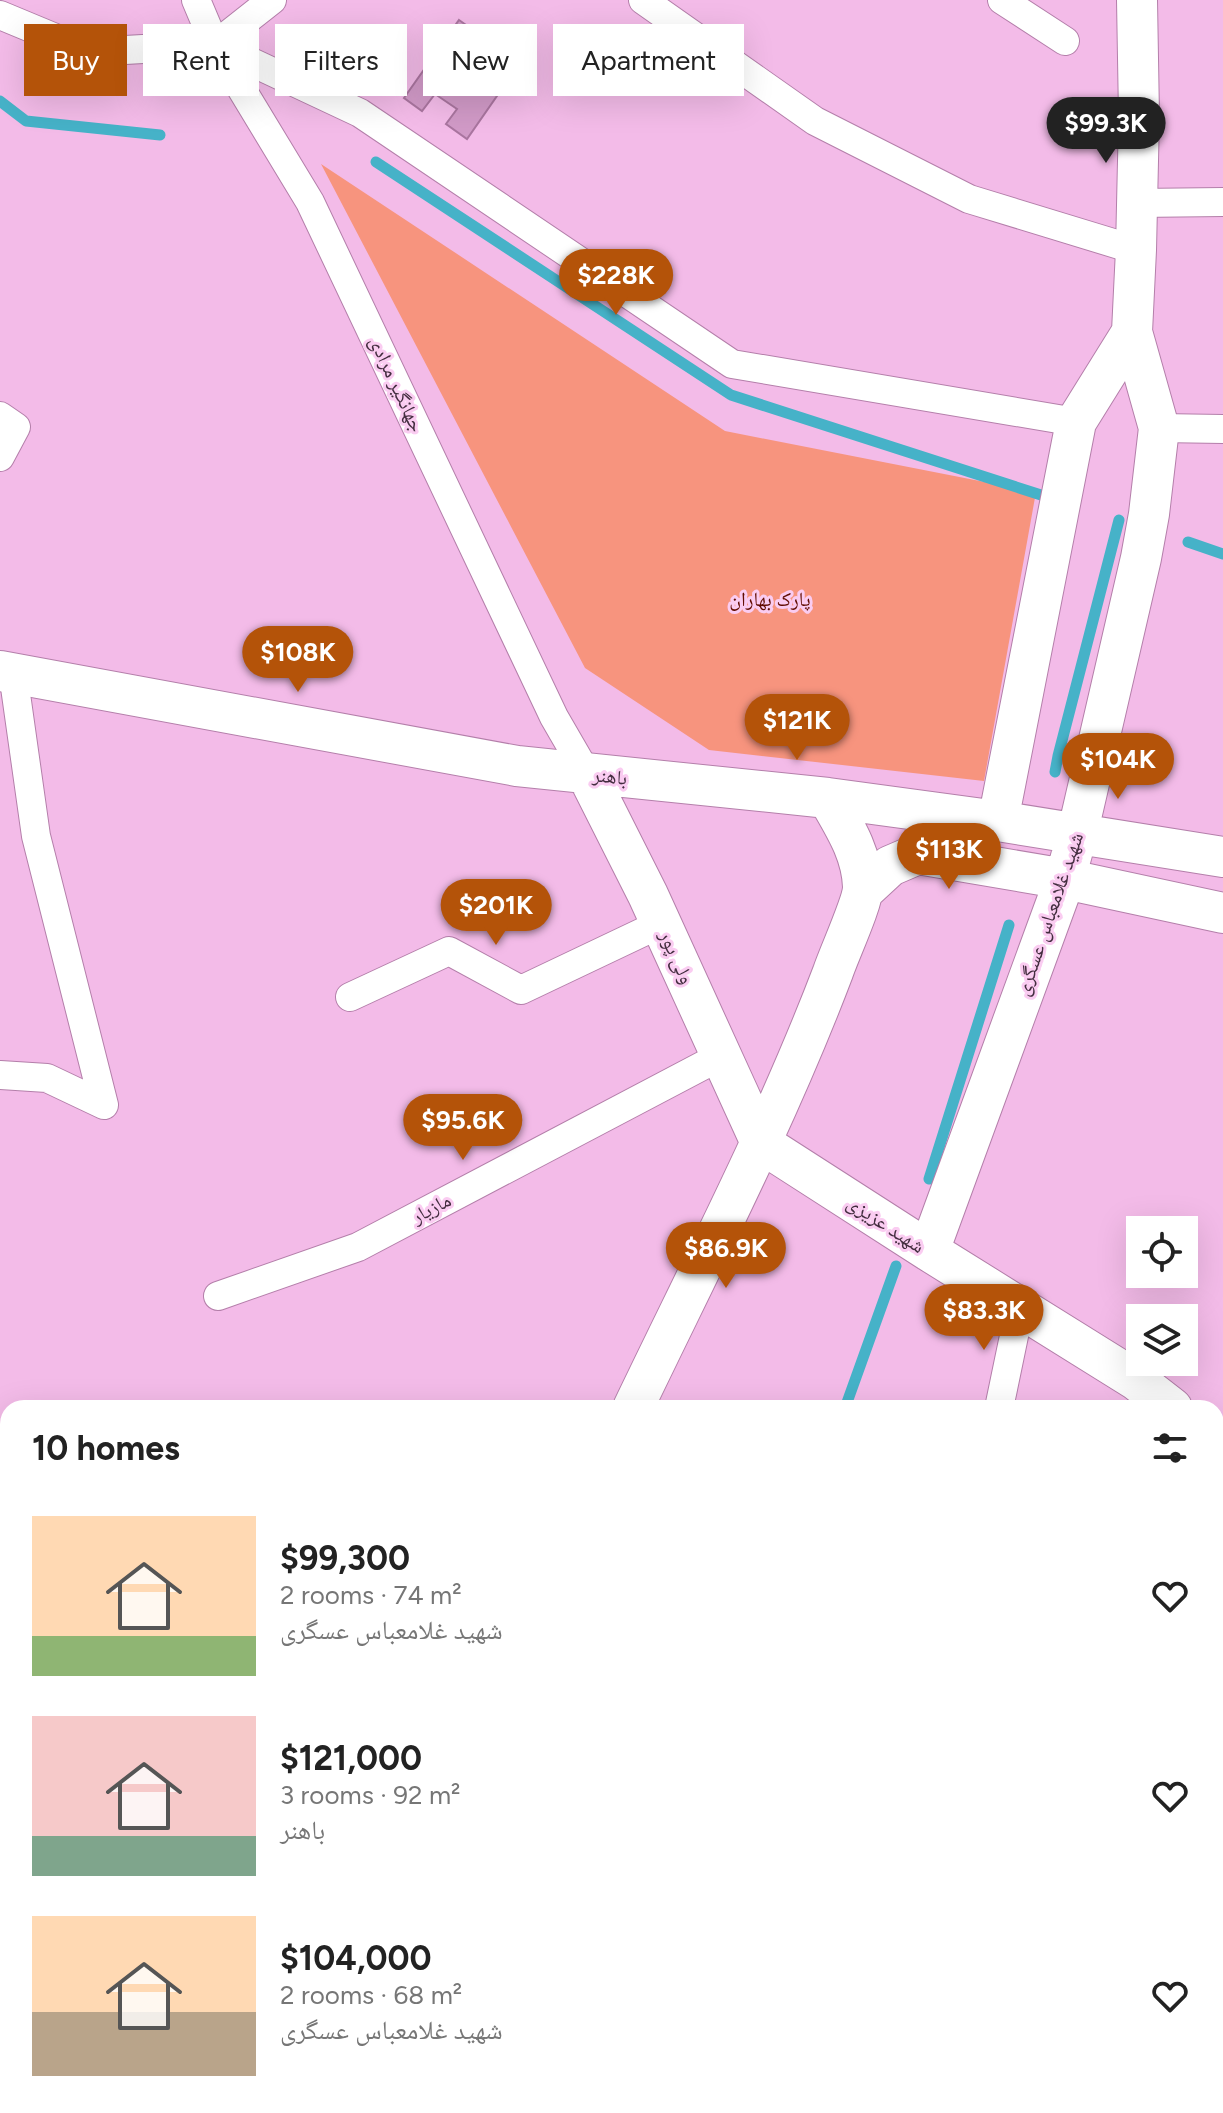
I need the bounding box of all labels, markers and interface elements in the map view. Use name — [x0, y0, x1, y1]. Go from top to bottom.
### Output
chip: Buy — [24, 24, 127, 96]
chip: Rent — [143, 24, 259, 96]
chip: Filters — [275, 24, 407, 96]
chip: New — [423, 24, 537, 96]
chip: Apartment — [553, 24, 744, 96]
pin: $99.3K — [1041, 97, 1171, 165]
text: $99.3K — [1065, 107, 1147, 139]
pin: $228K — [560, 249, 672, 317]
text: $228K — [577, 259, 655, 291]
street label: جهانگیر مرادی — [364, 332, 430, 436]
park label: پارک بهاران — [729, 587, 811, 611]
pin: $108K — [242, 626, 354, 694]
text: $108K — [260, 636, 336, 668]
pin: $121K — [741, 694, 853, 762]
text: $121K — [763, 704, 831, 736]
pin: $104K — [1062, 733, 1174, 801]
text: $104K — [1080, 743, 1156, 775]
street label: باهنر — [591, 762, 628, 790]
pin: $113K — [893, 823, 1005, 891]
street label: شهید غلامعباس عسگری — [1010, 829, 1088, 999]
text: $113K — [915, 833, 983, 865]
pin: $201K — [440, 879, 552, 947]
text: $201K — [459, 889, 533, 921]
street label: ولی پور — [654, 926, 699, 988]
pin: $95.6K — [398, 1094, 528, 1162]
text: $95.6K — [421, 1104, 505, 1136]
street label: مازیار — [406, 1188, 455, 1229]
street label: شهید عزیزی — [843, 1190, 929, 1258]
map controls — [1126, 1216, 1198, 1376]
button: locate — [1126, 1216, 1198, 1288]
pin: $86.9K — [661, 1222, 791, 1290]
text: $86.9K — [684, 1232, 768, 1264]
pin: $83.3K — [919, 1284, 1049, 1352]
text: $83.3K — [943, 1294, 1026, 1326]
button: layers — [1126, 1304, 1198, 1376]
icon: filters — [1148, 1426, 1192, 1470]
text: 10 homes — [32, 1428, 180, 1469]
text: $99,300 — [280, 1538, 410, 1579]
icon: home — [96, 1548, 192, 1644]
icon: heart — [1148, 1574, 1192, 1618]
text: 2 rooms · 74 m² — [280, 1579, 462, 1611]
text: شهید غلامعباس عسگری — [280, 1614, 503, 1646]
text: $121,000 — [280, 1738, 422, 1779]
icon: home — [96, 1748, 192, 1844]
icon: heart — [1148, 1774, 1192, 1818]
text: 3 rooms · 92 m² — [280, 1779, 460, 1811]
text: باهنر — [280, 1814, 325, 1846]
text: $104,000 — [280, 1938, 432, 1979]
icon: home — [96, 1948, 192, 2044]
icon: heart — [1148, 1974, 1192, 2018]
text: 2 rooms · 68 m² — [280, 1979, 462, 2011]
text: شهید غلامعباس عسگری — [280, 2014, 503, 2046]

